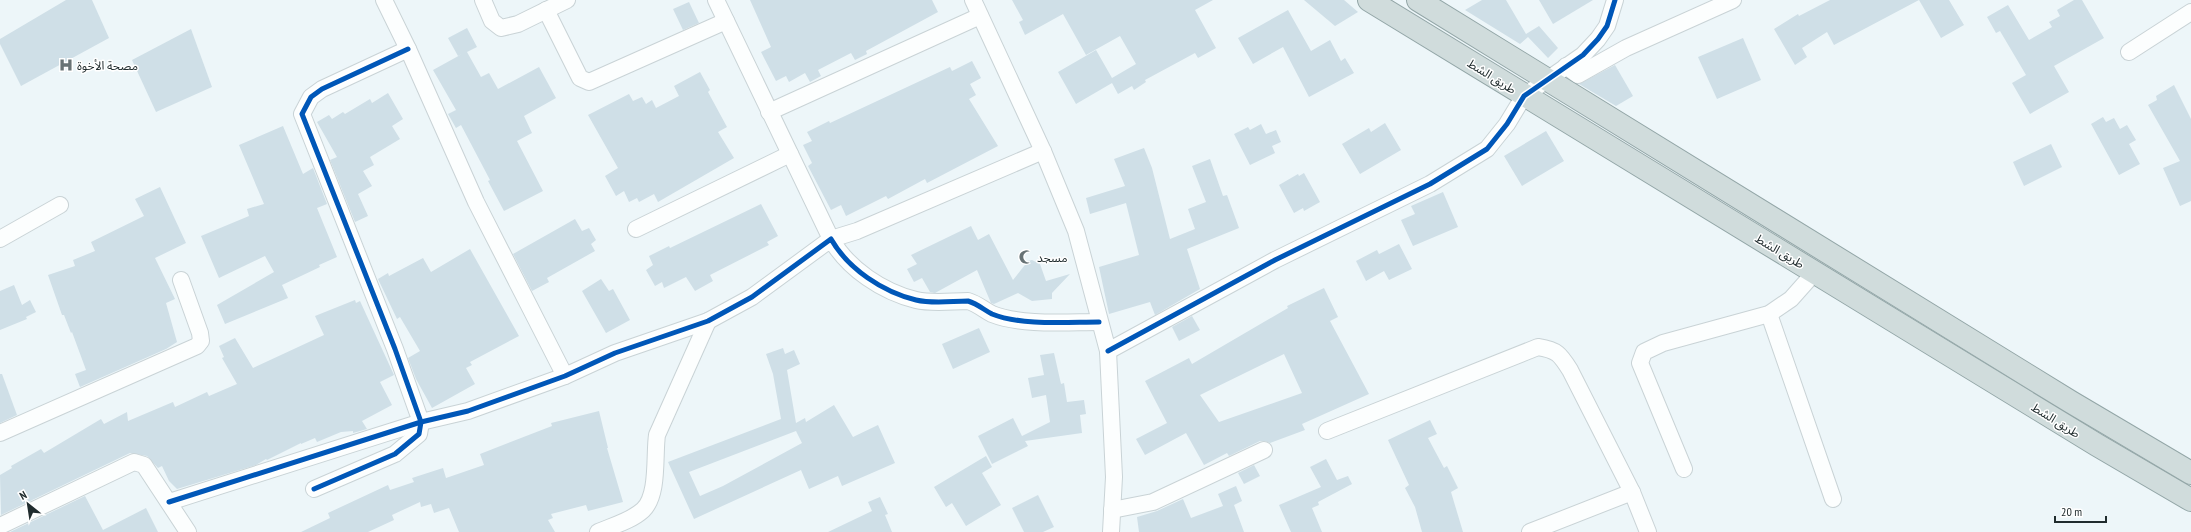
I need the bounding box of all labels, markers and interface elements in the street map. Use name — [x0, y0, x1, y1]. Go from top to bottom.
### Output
street label: طريق الشط — [1464, 55, 1519, 98]
hospital icon: مصحة الأخوة — [58, 57, 74, 73]
place label: مصحة الأخوة — [77, 58, 138, 73]
street label: طريق الشط — [1752, 231, 1807, 272]
mosque icon: مسجد — [1018, 249, 1034, 265]
place label: مسجد — [1037, 250, 1068, 265]
street label: طريق الشط — [2028, 399, 2083, 442]
north arrow — [8, 484, 48, 524]
text: N — [17, 488, 29, 503]
scale bar — [2055, 498, 2106, 524]
text: 20 m — [2061, 504, 2082, 519]

